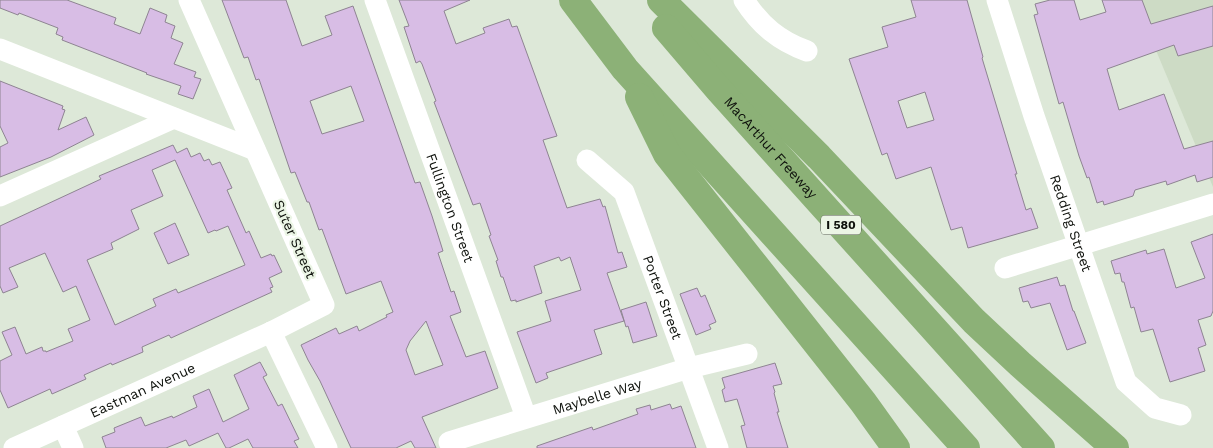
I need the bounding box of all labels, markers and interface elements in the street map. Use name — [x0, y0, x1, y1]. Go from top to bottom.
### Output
street label: MacArthur Freeway — [721, 93, 821, 202]
street label: Fullington Street — [423, 151, 477, 265]
street label: Redding Street — [1047, 172, 1095, 274]
street label: Suter Street — [271, 197, 319, 281]
road number: I 580 — [821, 216, 861, 234]
street label: Porter Street — [640, 253, 685, 342]
street label: Eastman Avenue — [87, 359, 198, 421]
street label: Maybelle Way — [551, 375, 644, 418]

